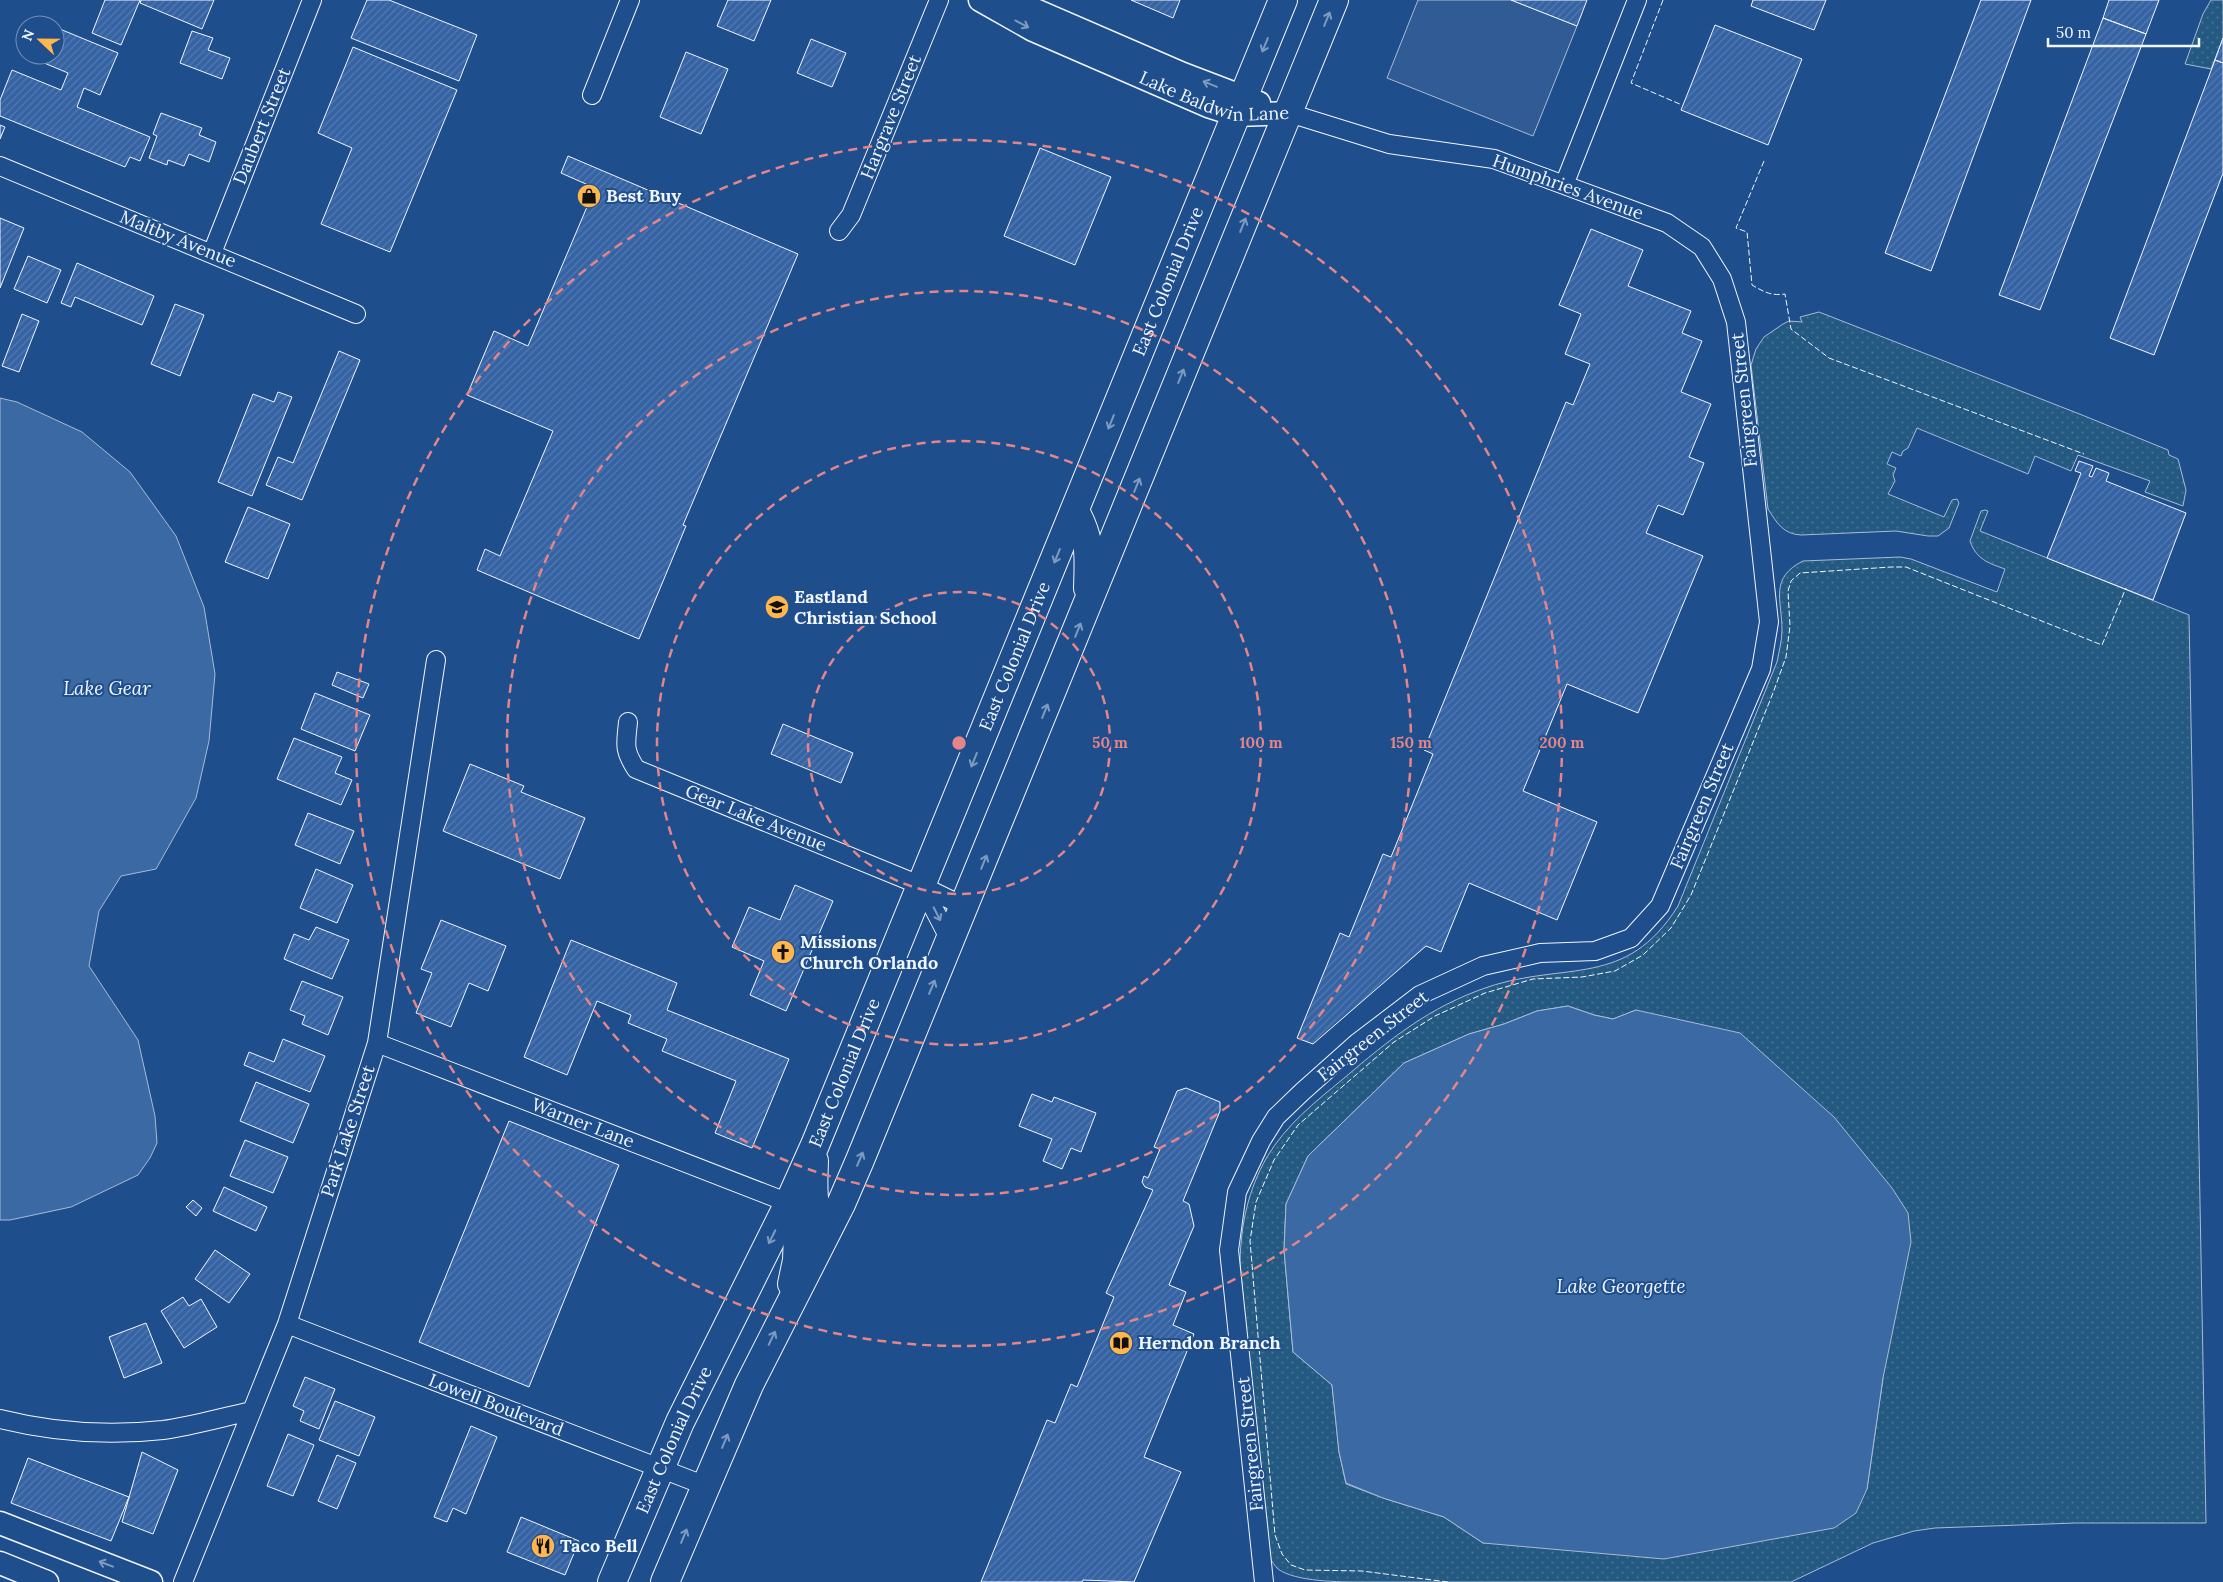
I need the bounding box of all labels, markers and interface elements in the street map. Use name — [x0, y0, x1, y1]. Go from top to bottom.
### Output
one-way arrow — [1322, 12, 1332, 27]
north arrow — [15, 15, 65, 65]
scale bar — [2048, 15, 2199, 47]
one-way arrow — [1014, 20, 1029, 29]
text: 50 m — [2056, 23, 2091, 42]
text: N — [18, 27, 38, 44]
one-way arrow — [1260, 37, 1269, 52]
street label: Hargrave Street — [855, 51, 926, 182]
street label: Daubert Street — [228, 64, 295, 188]
street label: Lake Baldwin Lane — [1136, 66, 1290, 126]
one-way arrow — [1203, 79, 1218, 89]
street label: Humphries Avenue — [1490, 149, 1647, 225]
shop icon: Best Buy — [576, 183, 602, 209]
place label: Best Buy — [606, 184, 681, 207]
street label: East Colonial Drive — [1127, 203, 1208, 359]
street label: Maltby Avenue — [117, 205, 240, 272]
one-way arrow — [1239, 218, 1248, 233]
street label: Fairgreen Street — [1725, 332, 1762, 468]
one-way arrow — [1177, 369, 1187, 384]
one-way arrow — [1106, 414, 1116, 429]
one-way arrow — [1132, 478, 1142, 493]
one-way arrow — [1052, 548, 1061, 563]
street label: East Colonial Drive — [974, 578, 1055, 734]
place label: Eastland Christian School — [794, 585, 937, 629]
school or university icon: Eastland Christian School — [764, 594, 790, 620]
one-way arrow — [1074, 623, 1083, 638]
water label: Lake Gear — [63, 676, 151, 700]
one-way arrow — [1041, 704, 1050, 720]
text: 50 m — [1092, 733, 1128, 752]
text: 100 m — [1240, 733, 1283, 752]
text: 150 m — [1390, 733, 1432, 752]
text: 200 m — [1540, 733, 1585, 752]
centre of rings — [950, 734, 968, 752]
street label: Fairgreen Street — [1665, 739, 1738, 872]
one-way arrow — [968, 752, 978, 767]
street label: Gear Lake Avenue — [682, 779, 830, 856]
one-way arrow — [979, 855, 989, 870]
one-way arrow — [933, 906, 942, 921]
place label: Missions Church Orlando — [800, 930, 938, 974]
church icon: Missions Church Orlando — [770, 939, 796, 965]
one-way arrow — [928, 980, 938, 995]
street label: Fairgreen Street — [1312, 985, 1433, 1086]
street label: East Colonial Drive — [803, 994, 885, 1151]
street label: Park Lake Street — [315, 1062, 380, 1200]
street label: Warner Lane — [529, 1092, 638, 1153]
one-way arrow — [856, 1152, 866, 1167]
one-way arrow — [767, 1229, 777, 1244]
water label: Lake Georgette — [1557, 1274, 1685, 1298]
library icon: Herndon Branch — [1108, 1330, 1134, 1356]
one-way arrow — [768, 1331, 777, 1346]
place label: Herndon Branch — [1138, 1331, 1281, 1354]
street label: East Colonial Drive — [630, 1362, 717, 1517]
street label: Lowell Boulevard — [425, 1368, 567, 1441]
street label: Fairgreen Street — [1231, 1376, 1268, 1512]
one-way arrow — [720, 1434, 730, 1449]
one-way arrow — [680, 1529, 690, 1544]
restaurant icon: Taco Bell — [530, 1533, 556, 1559]
place label: Taco Bell — [560, 1534, 638, 1557]
one-way arrow — [98, 1559, 114, 1568]

